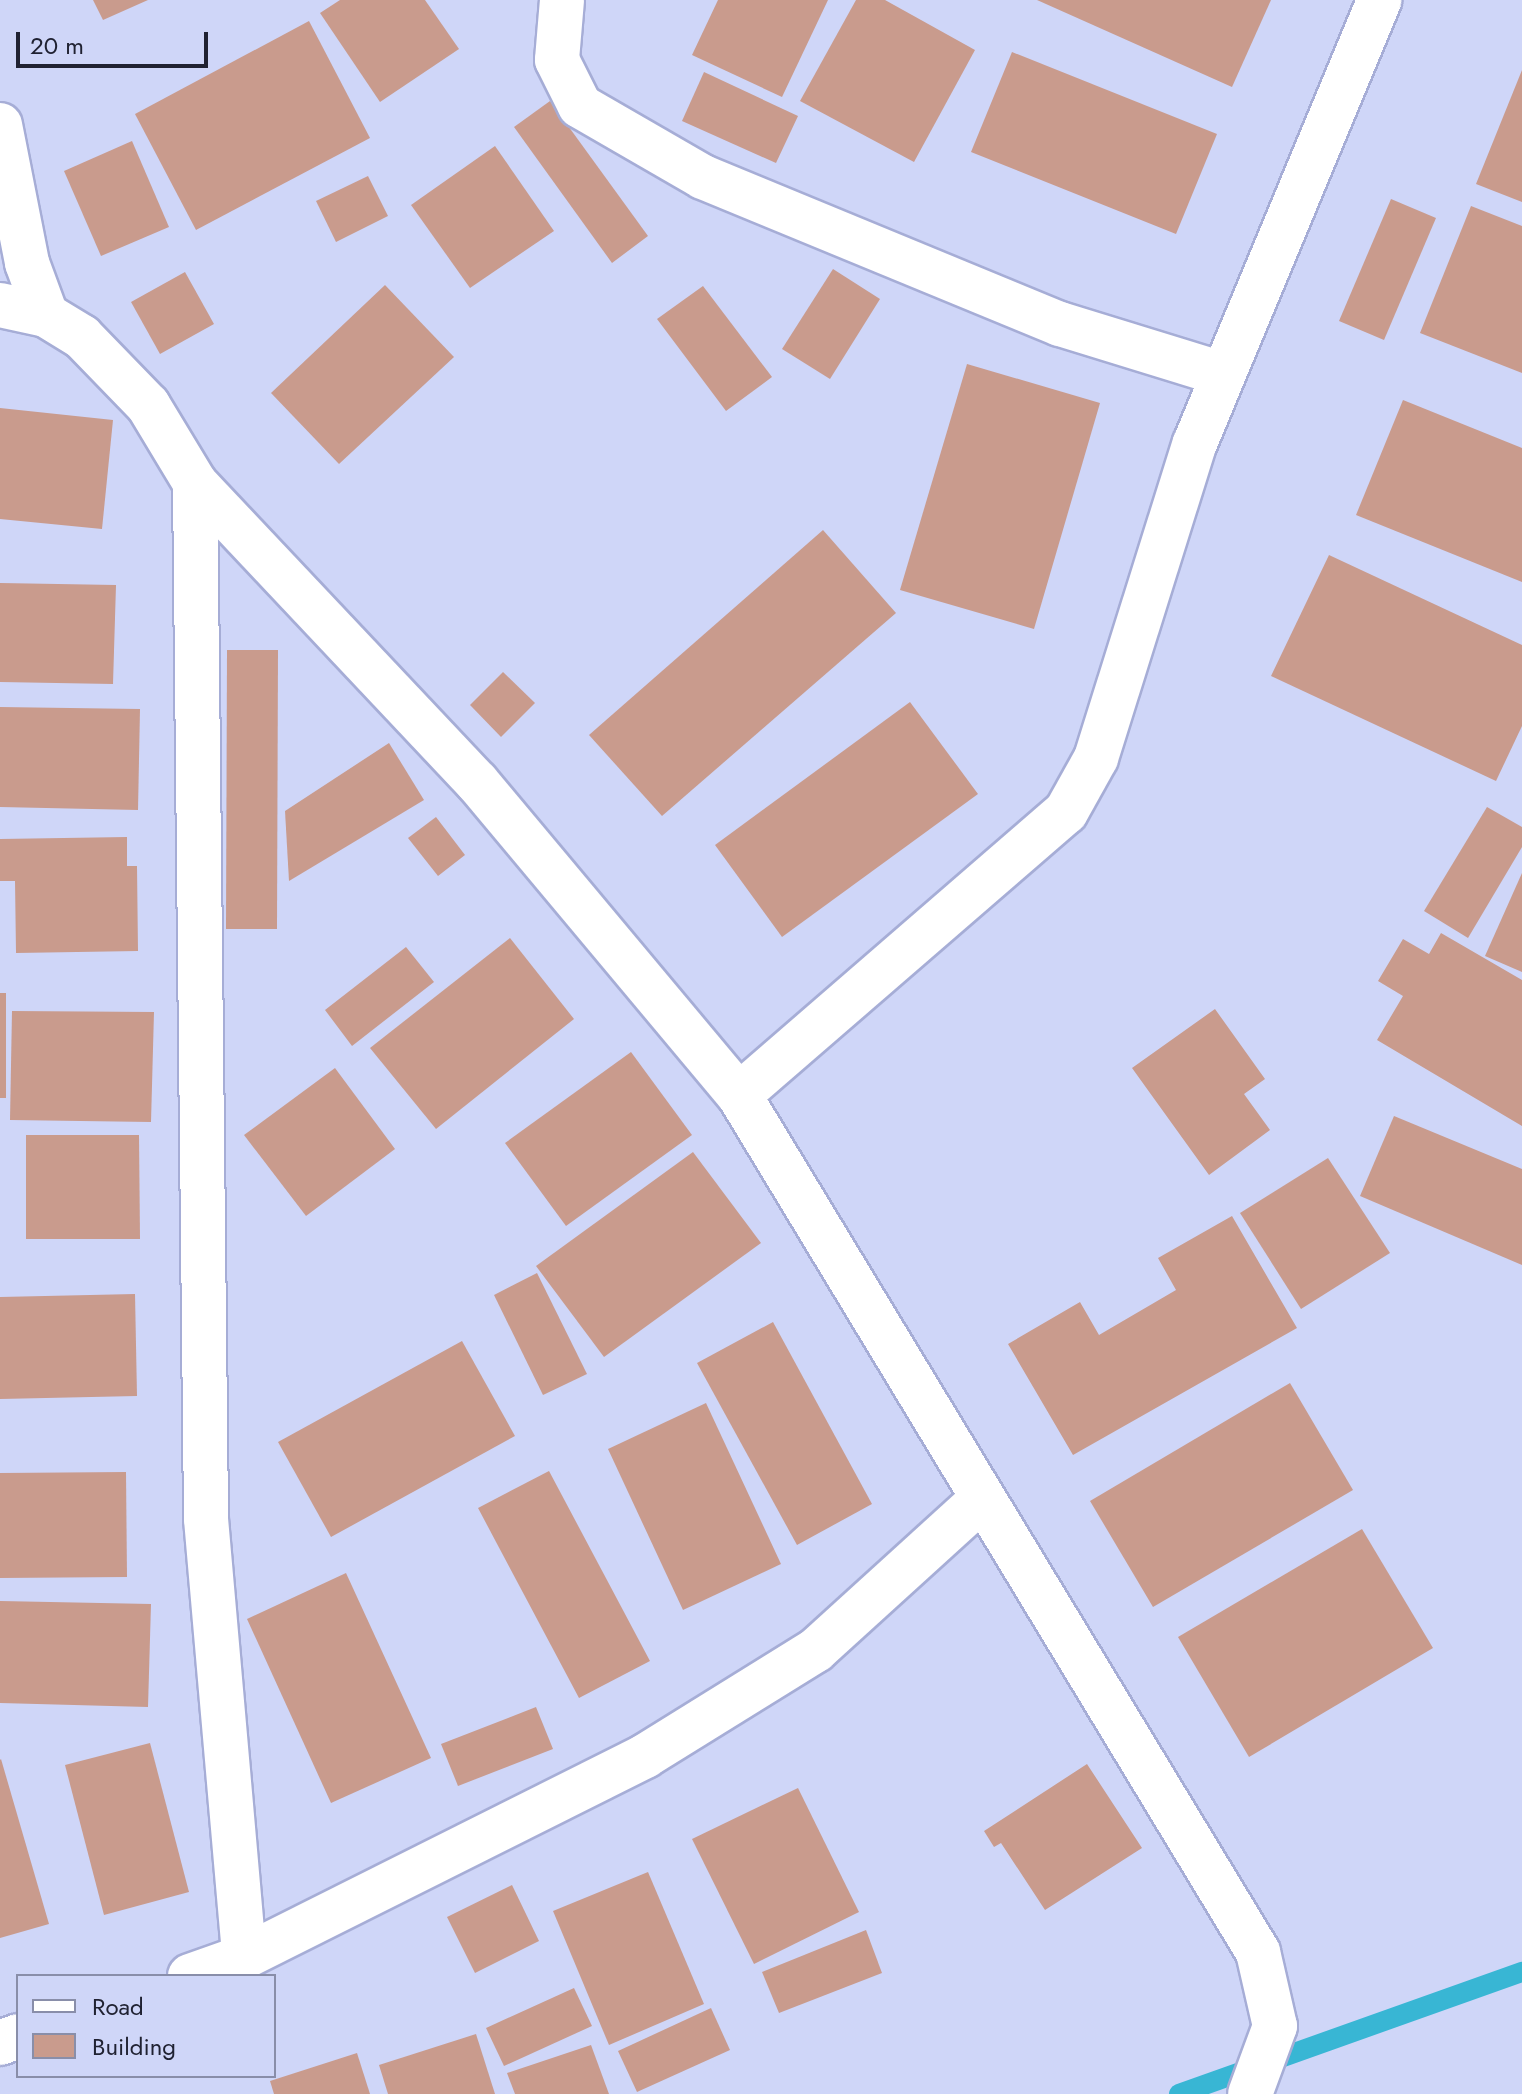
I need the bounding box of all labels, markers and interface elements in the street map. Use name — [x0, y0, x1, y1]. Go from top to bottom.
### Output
scale bar — [20, 16, 212, 66]
text: 20 m — [30, 28, 84, 63]
legend — [16, 1974, 276, 2078]
text: Road — [92, 1989, 144, 2024]
text: Building — [92, 2029, 176, 2064]

